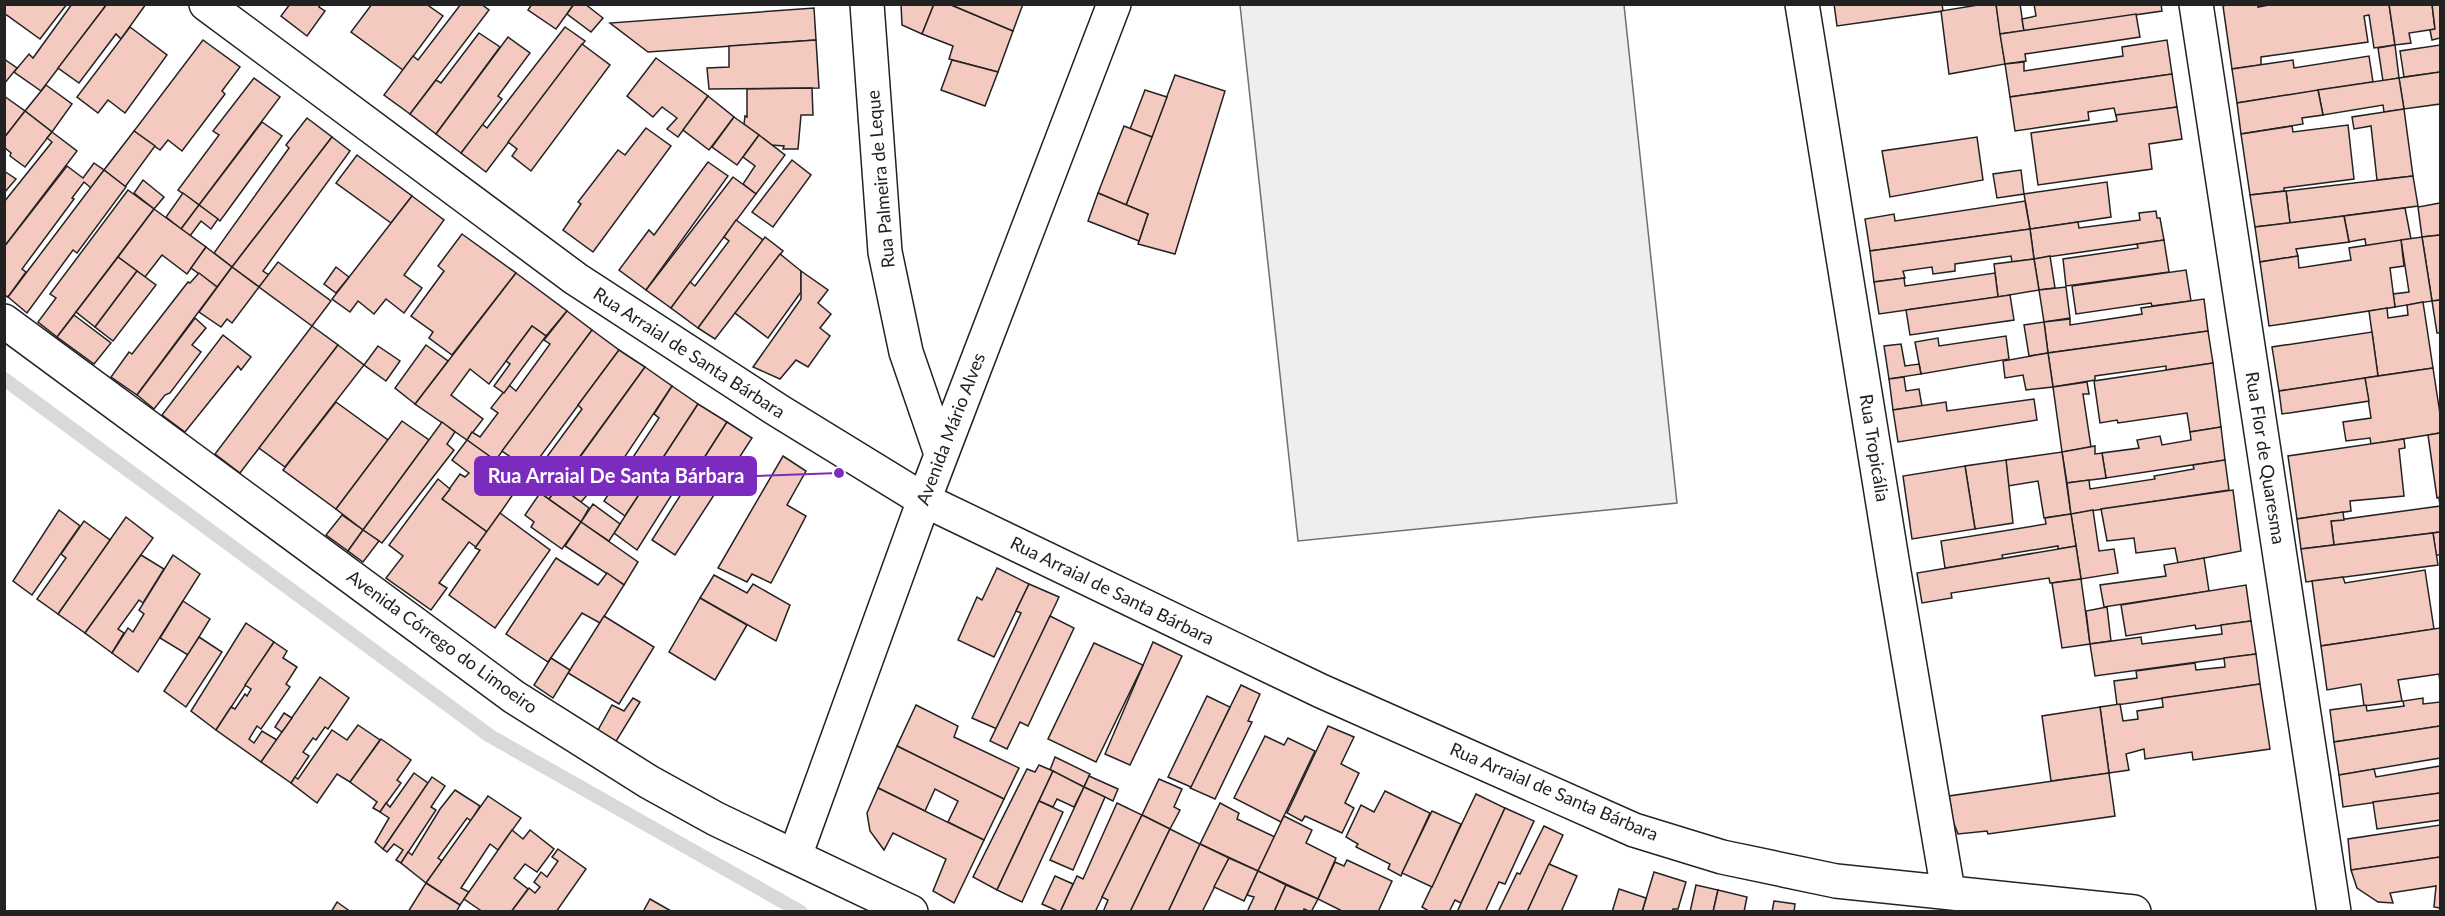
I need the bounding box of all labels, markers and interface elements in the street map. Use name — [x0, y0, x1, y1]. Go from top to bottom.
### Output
street label: Rua Palmeira de Leque — [861, 89, 899, 269]
street label: Rua Arraial de Santa Bárbara — [590, 282, 790, 422]
street label: Avenida Mário Alves — [911, 349, 989, 508]
street label: Rua Flor de Quaresma — [2241, 370, 2290, 546]
street label: Rua Tropicália — [1856, 393, 1894, 503]
callout: Rua Arraial De Santa Bárbara — [475, 457, 756, 495]
text: Rua Arraial De Santa Bárbara — [488, 463, 744, 487]
street label: Rua Arraial de Santa Bárbara — [1007, 531, 1218, 649]
street label: Avenida Córrego do Limoeiro — [343, 565, 542, 718]
street label: Rua Arraial de Santa Bárbara — [1447, 737, 1662, 845]

